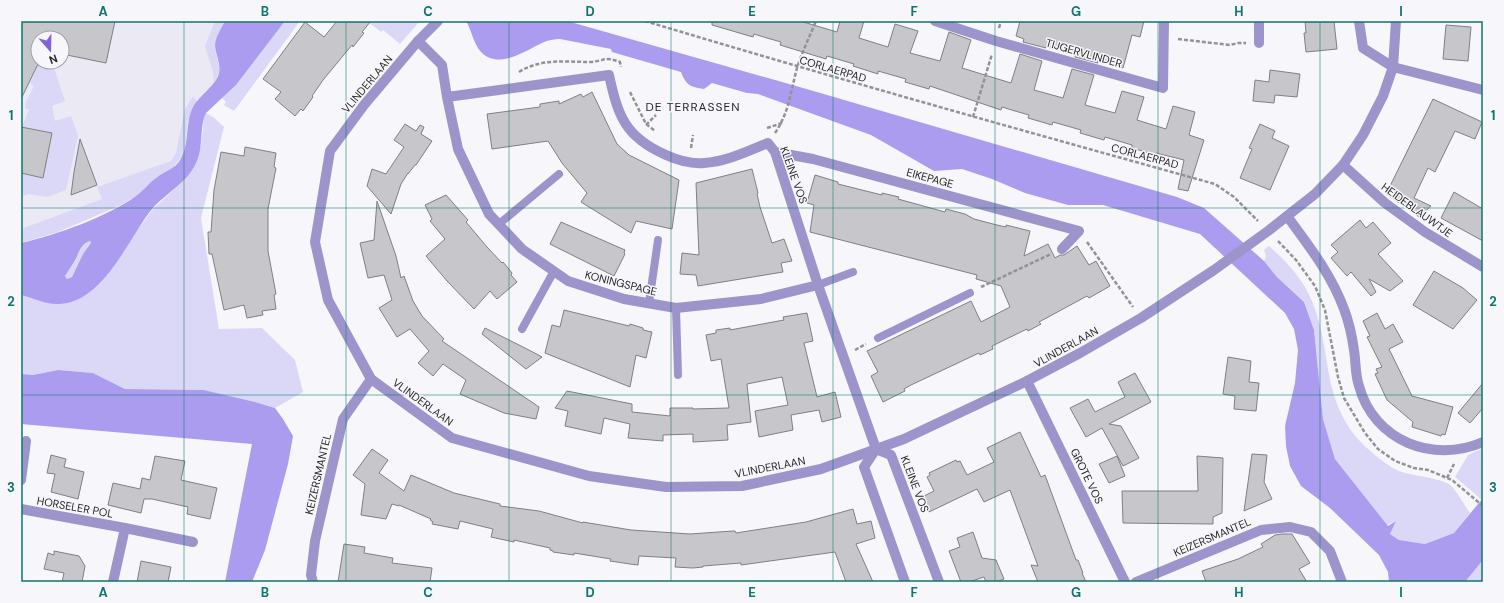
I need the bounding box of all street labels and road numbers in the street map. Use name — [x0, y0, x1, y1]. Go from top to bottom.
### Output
street label: TIJGERVLINDER — [1044, 35, 1124, 71]
street label: VLINDERLAAN — [339, 52, 395, 116]
street label: CORLAERPAD — [798, 53, 869, 85]
street label: CORLAERPAD — [1110, 140, 1181, 172]
street label: KLEINE VOS — [777, 145, 811, 205]
street label: EIKEPAGE — [905, 165, 955, 191]
street label: HEIDEBLAUWTJE — [1379, 180, 1455, 240]
street label: KONINGSPAGE — [583, 267, 659, 299]
street label: VLINDERLAAN — [1031, 324, 1101, 370]
street label: VLINDERLAAN — [390, 375, 456, 429]
street label: KEIZERSMANTEL — [302, 432, 334, 516]
street label: GROTE VOS — [1067, 446, 1107, 506]
street label: VLINDERLAAN — [733, 453, 807, 481]
street label: KLEINE VOS — [898, 454, 932, 514]
street label: HORSELER POL — [36, 493, 114, 521]
street label: KEIZERSMANTEL — [1171, 514, 1253, 560]

